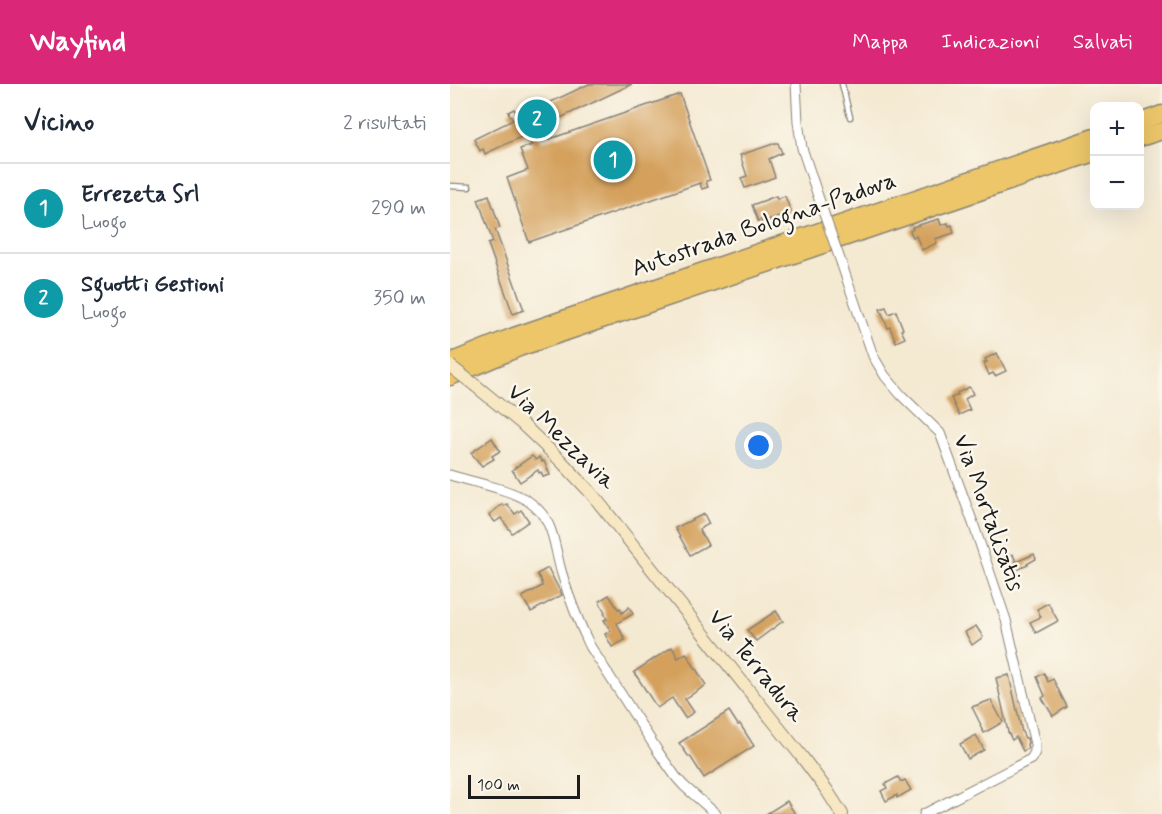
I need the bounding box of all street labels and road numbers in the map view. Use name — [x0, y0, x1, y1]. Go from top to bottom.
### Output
street label: Autostrada Bologna-Padova — [628, 165, 901, 288]
street label: Via Mezzavia — [500, 377, 622, 497]
street label: Via Mortalisatis — [945, 430, 1031, 596]
street label: Via Terradura — [701, 603, 812, 729]

